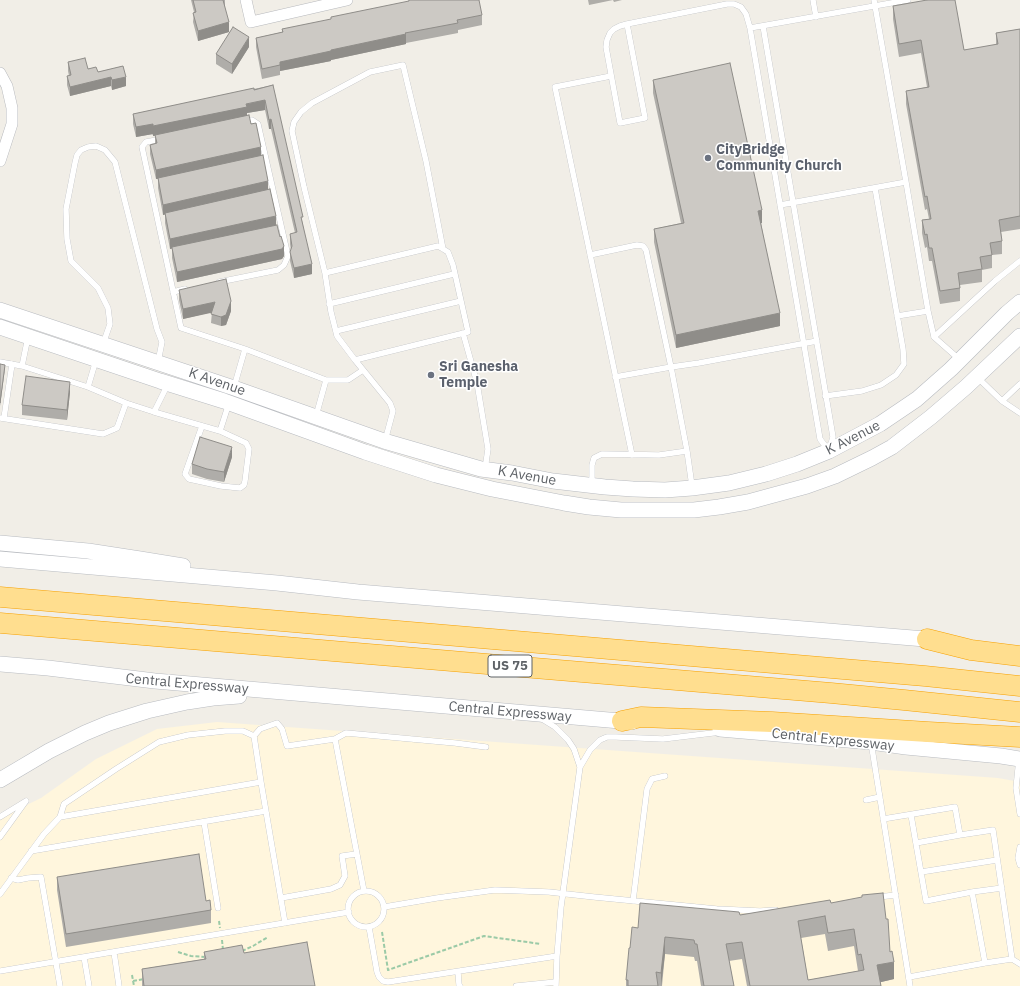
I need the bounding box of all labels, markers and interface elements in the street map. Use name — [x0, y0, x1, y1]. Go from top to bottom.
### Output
place label: CityBridge Community Church — [716, 142, 842, 174]
marker: CityBridge Community Church — [703, 153, 713, 163]
place label: Sri Ganesha Temple — [439, 359, 518, 392]
street label: K Avenue — [186, 364, 248, 400]
marker: Sri Ganesha Temple — [426, 370, 436, 380]
street label: K Avenue — [823, 417, 883, 459]
street label: K Avenue — [497, 463, 557, 489]
road number: US 75 — [488, 655, 532, 677]
street label: Central Expressway — [125, 670, 249, 698]
street label: Central Expressway — [448, 698, 572, 726]
street label: Central Expressway — [771, 725, 895, 755]

